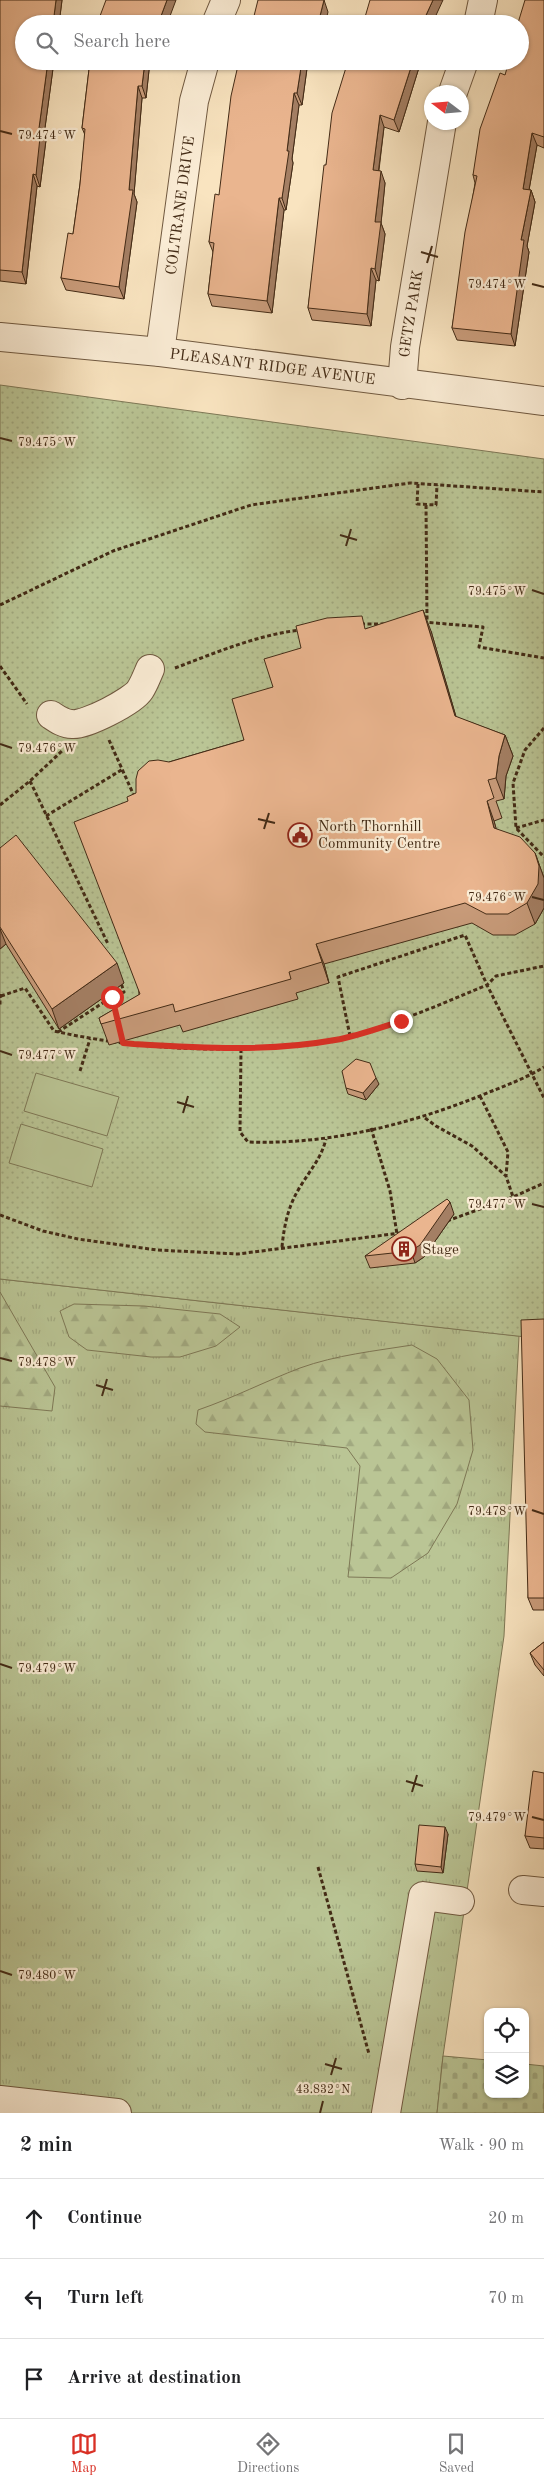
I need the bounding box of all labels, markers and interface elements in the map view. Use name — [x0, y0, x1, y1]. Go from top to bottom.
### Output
search box — [15, 15, 529, 70]
icon: search — [33, 29, 61, 57]
text: Search here — [73, 33, 170, 52]
north arrow — [424, 85, 469, 130]
text: 79.474°W — [18, 130, 76, 142]
street label: COLTRANE DRIVE — [165, 135, 198, 276]
street label: GETZ PARK — [398, 269, 427, 358]
text: 79.474°W — [468, 279, 526, 291]
street label: PLEASANT RIDGE AVENUE — [168, 347, 376, 388]
text: 79.475°W — [18, 436, 76, 449]
text: 79.475°W — [468, 585, 526, 598]
text: 79.476°W — [18, 743, 76, 755]
place label: North Thornhill Community Centre — [318, 820, 440, 852]
public building icon: North Thornhill Community Centre — [287, 822, 313, 848]
text: 79.476°W — [468, 892, 526, 904]
route start — [101, 986, 124, 1009]
route end — [390, 1010, 413, 1033]
text: 79.477°W — [18, 1050, 76, 1062]
text: 79.477°W — [468, 1199, 526, 1211]
building icon: Stage — [391, 1236, 417, 1262]
place label: Stage — [422, 1243, 459, 1258]
text: 79.478°W — [18, 1357, 76, 1369]
text: 79.478°W — [468, 1506, 526, 1518]
text: 79.479°W — [18, 1663, 76, 1675]
text: 79.479°W — [468, 1812, 526, 1824]
text: 79.480°W — [18, 1970, 76, 1982]
map controls — [484, 2008, 529, 2098]
button: locate — [484, 2008, 529, 2053]
button: layers — [484, 2053, 529, 2098]
text: 43.832°N — [296, 2084, 350, 2096]
text: 2 min — [20, 2135, 73, 2156]
text: Walk · 90 m — [438, 2138, 524, 2154]
icon: ahead — [20, 2205, 48, 2233]
text: Continue — [67, 2209, 142, 2228]
text: 20 m — [488, 2211, 524, 2227]
icon: left — [20, 2285, 48, 2313]
text: Turn left — [67, 2289, 144, 2308]
text: 70 m — [488, 2291, 524, 2307]
icon: arrive — [20, 2365, 48, 2393]
text: Arrive at destination — [67, 2369, 241, 2388]
tab: Map — [70, 2430, 98, 2477]
tab: Directions — [237, 2430, 299, 2477]
tab: Saved — [439, 2430, 474, 2477]

